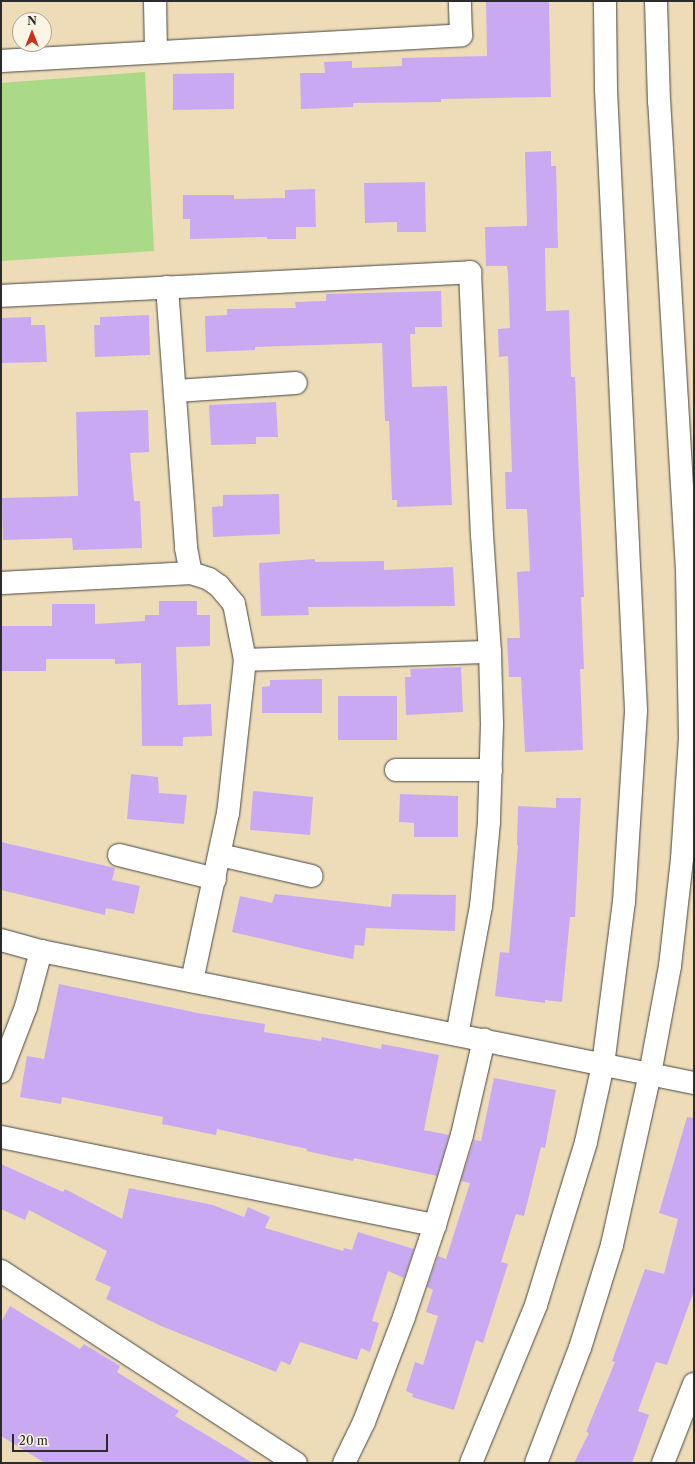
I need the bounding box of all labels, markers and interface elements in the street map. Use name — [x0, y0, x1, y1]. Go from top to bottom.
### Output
north arrow — [12, 12, 52, 52]
text: N — [27, 14, 37, 28]
scale bar — [14, 1426, 110, 1452]
text: 20 m — [19, 1433, 48, 1448]

